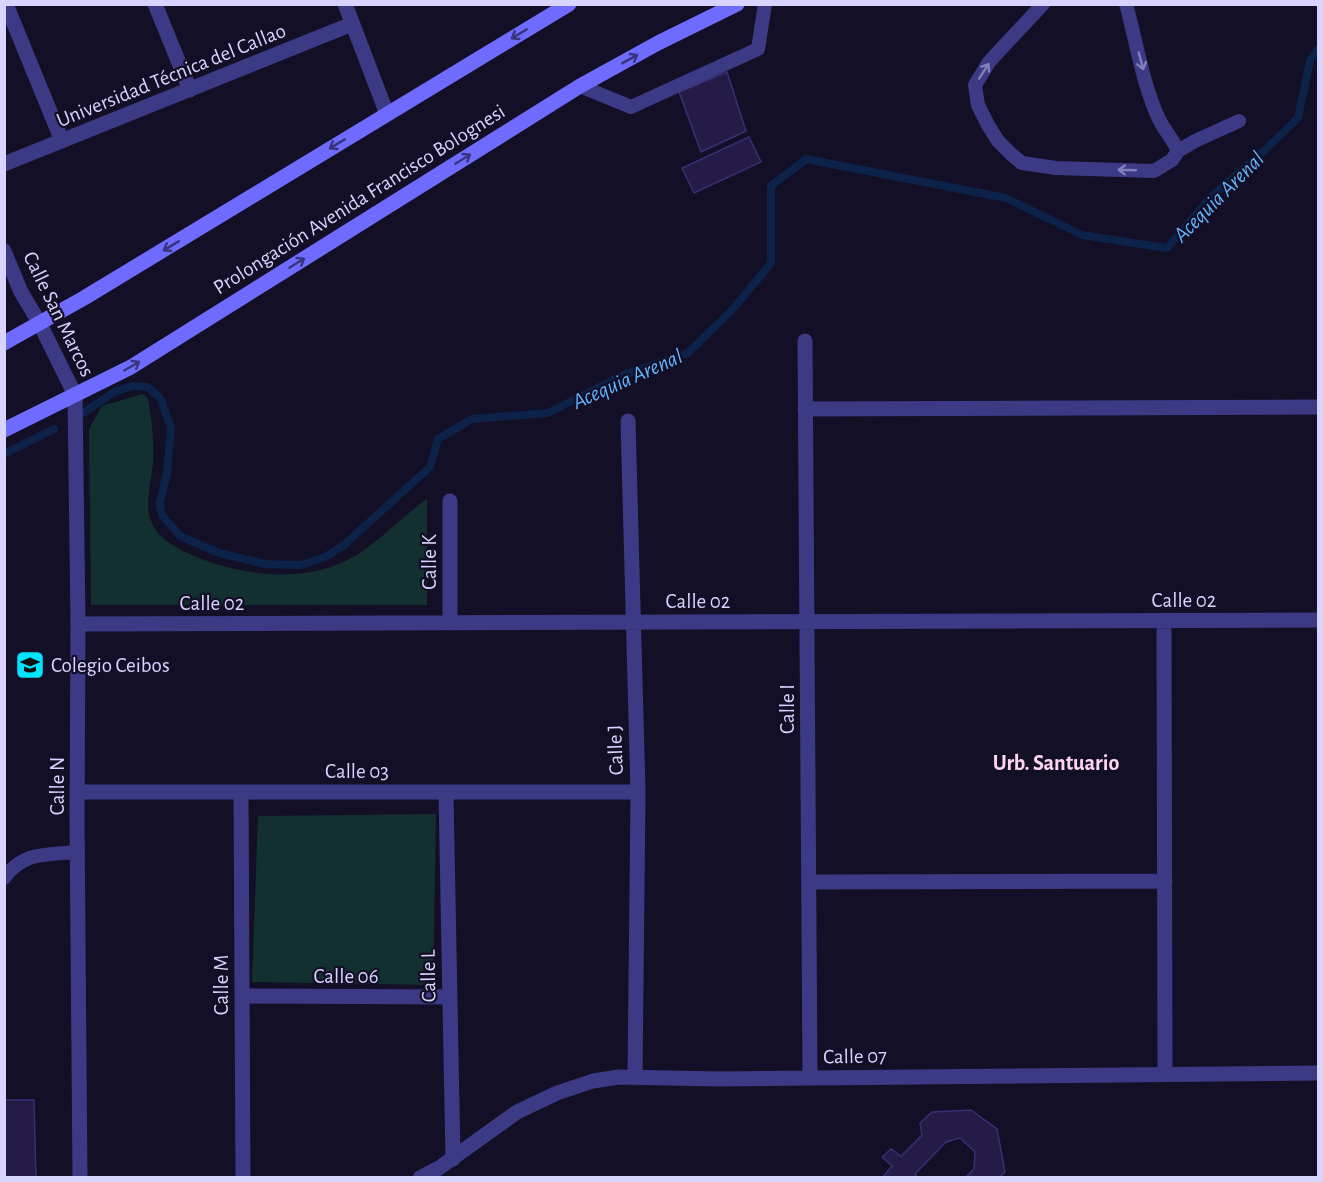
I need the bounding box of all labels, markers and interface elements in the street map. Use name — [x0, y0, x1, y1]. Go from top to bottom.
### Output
street label: Universidad Técnica del Callao — [54, 20, 289, 131]
one-way arrow — [511, 29, 528, 41]
one-way arrow — [1136, 51, 1148, 70]
one-way arrow — [620, 53, 638, 64]
one-way arrow — [978, 63, 990, 80]
street label: Prolongación Avenida Francisco Bolognesi — [210, 101, 509, 298]
one-way arrow — [329, 139, 346, 151]
water label: Acequia Arenal — [1169, 147, 1268, 247]
one-way arrow — [454, 153, 471, 165]
one-way arrow — [1118, 164, 1138, 175]
one-way arrow — [163, 240, 180, 252]
street label: Calle San Marcos — [19, 248, 98, 380]
one-way arrow — [288, 256, 305, 268]
water label: Acequia Arenal — [568, 345, 686, 413]
one-way arrow — [123, 360, 140, 372]
street label: Calle K — [419, 534, 440, 590]
street label: Calle 02 — [1152, 590, 1216, 611]
street label: Calle 02 — [666, 591, 730, 612]
street label: Calle 02 — [180, 593, 244, 614]
school or university icon: Colegio Ceibos — [14, 649, 46, 681]
place label: Colegio Ceibos — [51, 655, 170, 676]
street label: Calle I — [777, 684, 798, 734]
street label: Calle J — [604, 724, 627, 776]
district label: Urb. Santuario — [993, 752, 1119, 774]
street label: Calle N — [47, 757, 68, 815]
street label: Calle 03 — [325, 761, 389, 782]
street label: Calle L — [418, 949, 439, 1003]
street label: Calle M — [211, 955, 232, 1015]
street label: Calle 06 — [313, 966, 379, 987]
street label: Calle 07 — [823, 1045, 887, 1068]

